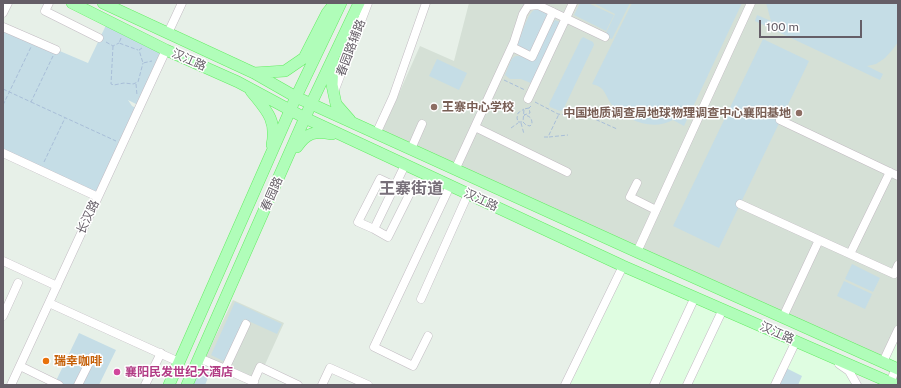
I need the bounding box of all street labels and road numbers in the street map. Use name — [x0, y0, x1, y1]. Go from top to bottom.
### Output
street label: 春园路辅路 — [334, 17, 368, 79]
street label: 汉江路 — [170, 46, 208, 74]
street label: 春园路 — [258, 175, 286, 213]
street label: 汉江路 — [462, 186, 500, 214]
street label: 长汉路 — [74, 198, 102, 236]
street label: 汉江路 — [758, 319, 796, 347]

